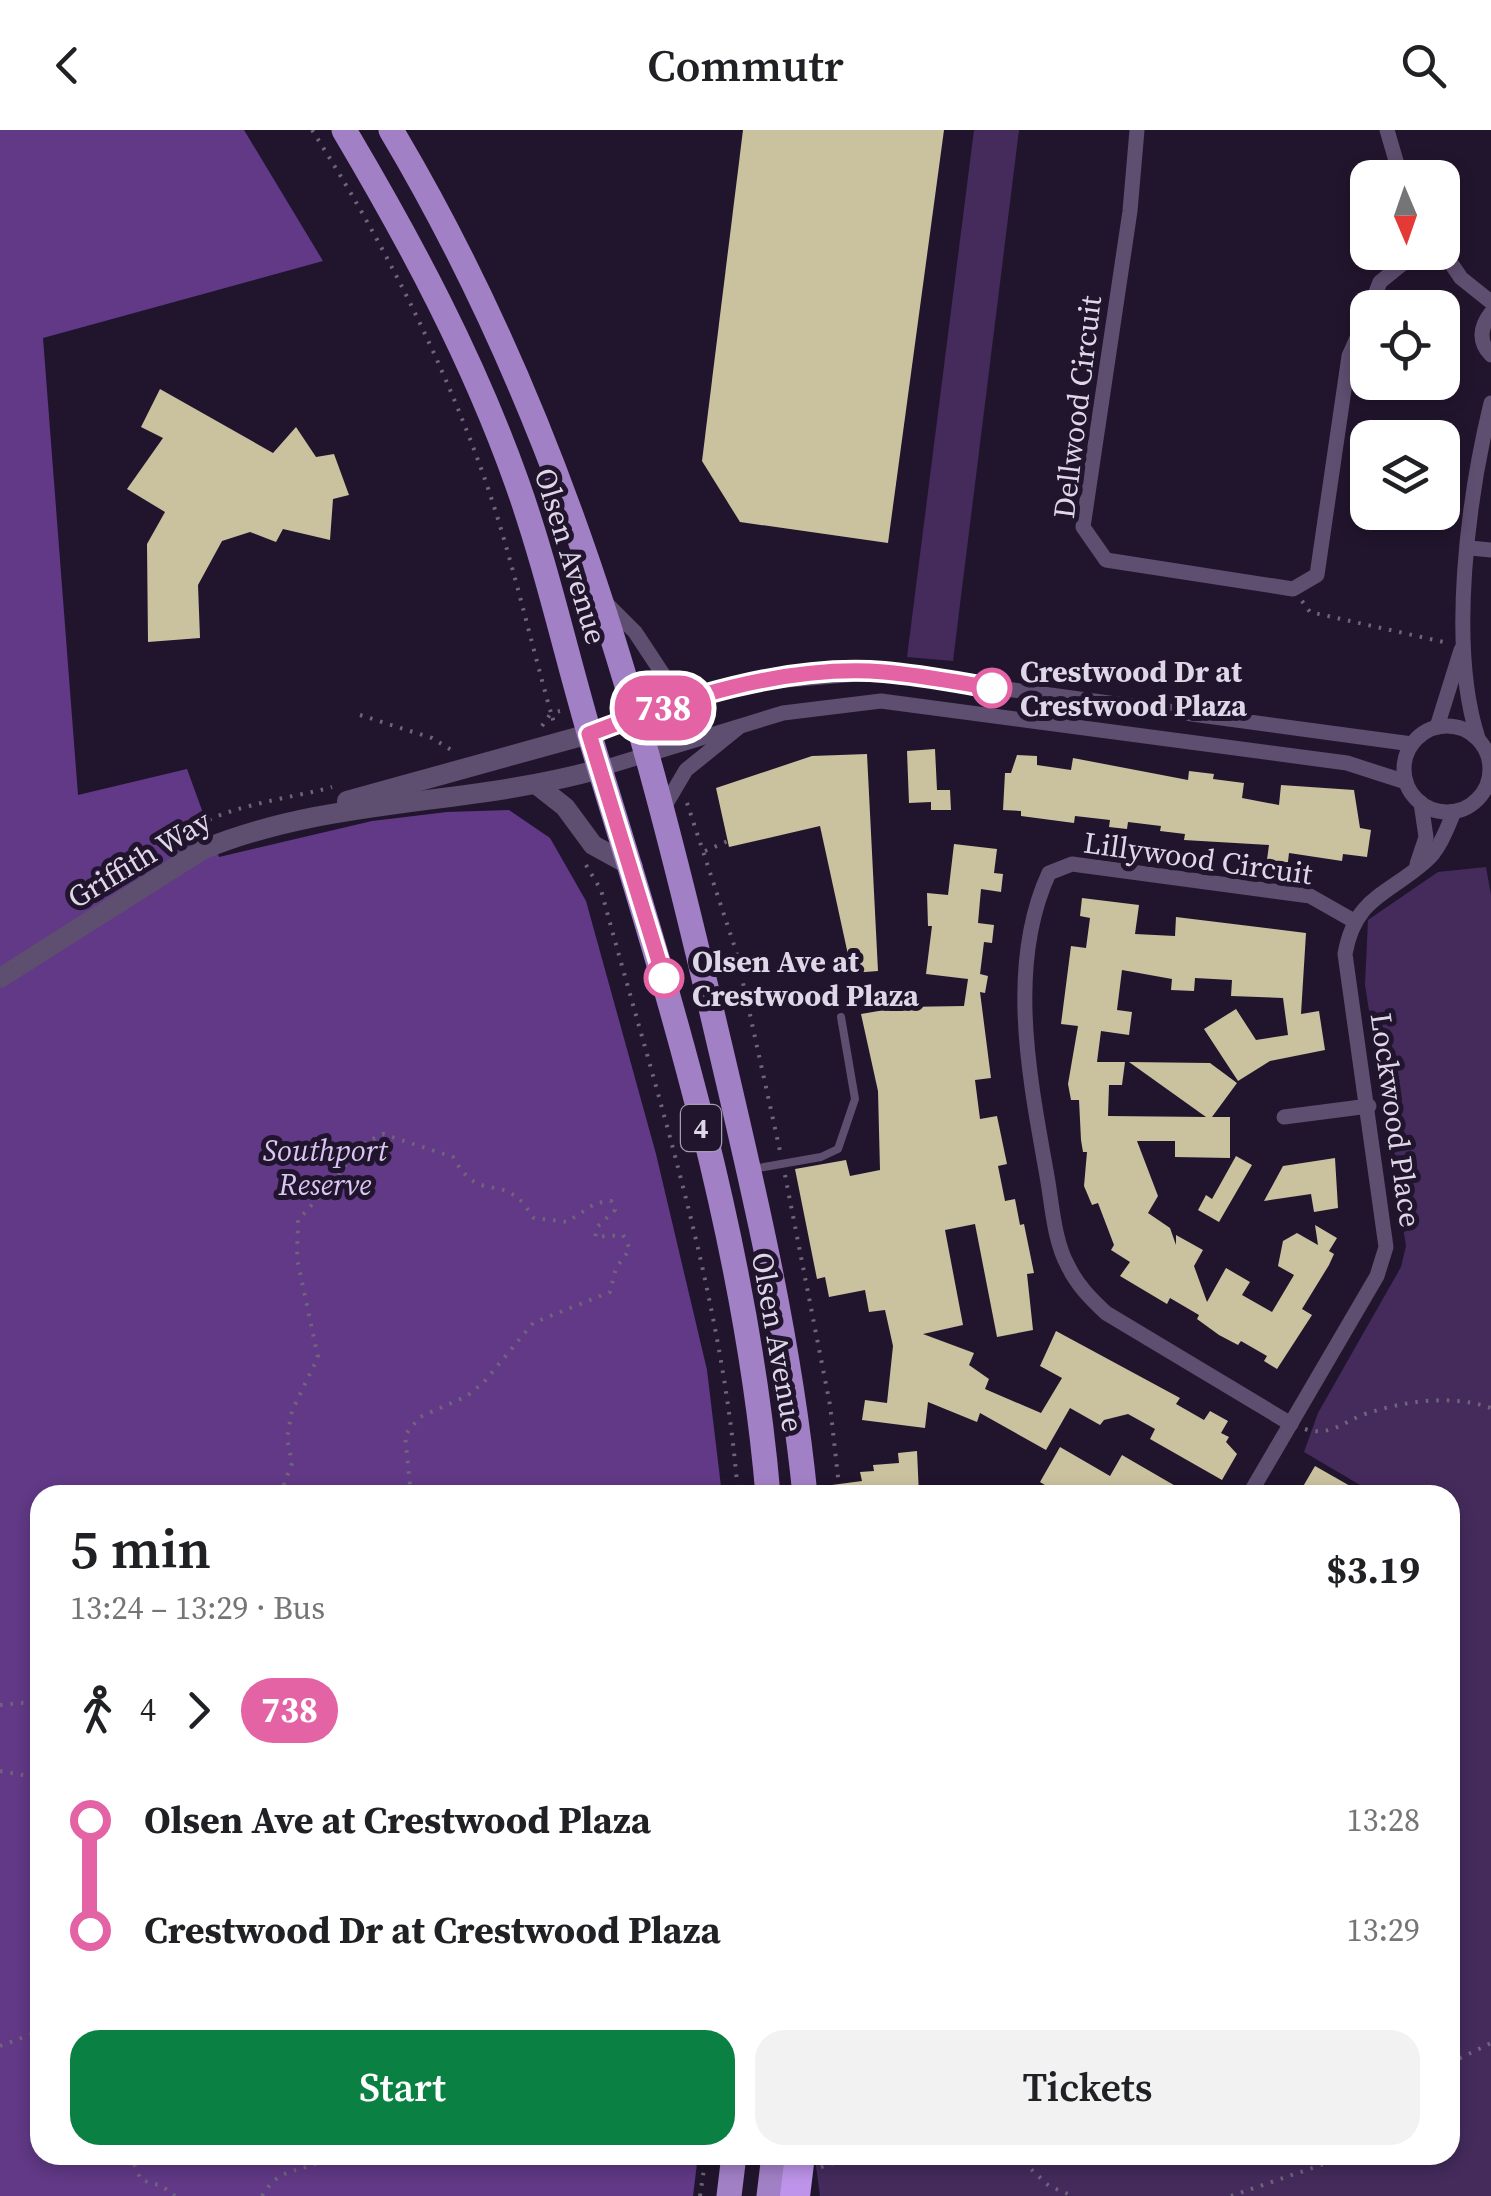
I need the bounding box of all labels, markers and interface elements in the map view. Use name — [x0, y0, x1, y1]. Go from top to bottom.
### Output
text: Commutr — [647, 34, 844, 96]
icon: back — [40, 38, 95, 93]
icon: search — [1396, 38, 1451, 93]
north arrow — [1350, 160, 1460, 270]
map controls — [1350, 160, 1460, 530]
button: locate — [1350, 290, 1460, 400]
street label: Dellwood Circuit — [1043, 293, 1111, 521]
button: layers — [1350, 420, 1460, 530]
street label: Olsen Avenue — [525, 463, 617, 649]
place label: Crestwood Dr at Crestwood Plaza — [1020, 651, 1248, 726]
marker: Crestwood Dr at Crestwood Plaza — [973, 669, 1011, 707]
line badge: 738 — [606, 676, 720, 740]
text: 738 — [635, 684, 691, 732]
street label: Griffith Way — [60, 800, 219, 918]
street label: Lillywood Circuit — [1081, 822, 1315, 894]
place label: Olsen Ave at Crestwood Plaza — [692, 941, 920, 1016]
marker: Olsen Ave at Crestwood Plaza — [645, 959, 683, 997]
street label: Lockwood Place — [1361, 1010, 1431, 1230]
road number: 4 — [681, 1105, 721, 1151]
park label: Southport Reserve — [263, 1130, 388, 1205]
street label: Olsen Avenue — [742, 1249, 814, 1435]
text: 5 min — [70, 1511, 211, 1586]
text: $3.19 — [1326, 1544, 1420, 1596]
text: 13:24 – 13:29 · Bus — [70, 1586, 325, 1630]
icon: walk — [70, 1683, 125, 1738]
icon: forward — [171, 1683, 226, 1738]
text: 738 — [261, 1686, 318, 1734]
text: 4 — [140, 1688, 156, 1732]
text: Olsen Ave at Crestwood Plaza — [144, 1794, 651, 1846]
text: 13:28 — [1346, 1798, 1420, 1842]
text: Crestwood Dr at Crestwood Plaza — [144, 1904, 721, 1956]
text: 13:29 — [1346, 1908, 1420, 1952]
button: Start — [70, 2030, 735, 2145]
button: Tickets — [755, 2030, 1420, 2145]

